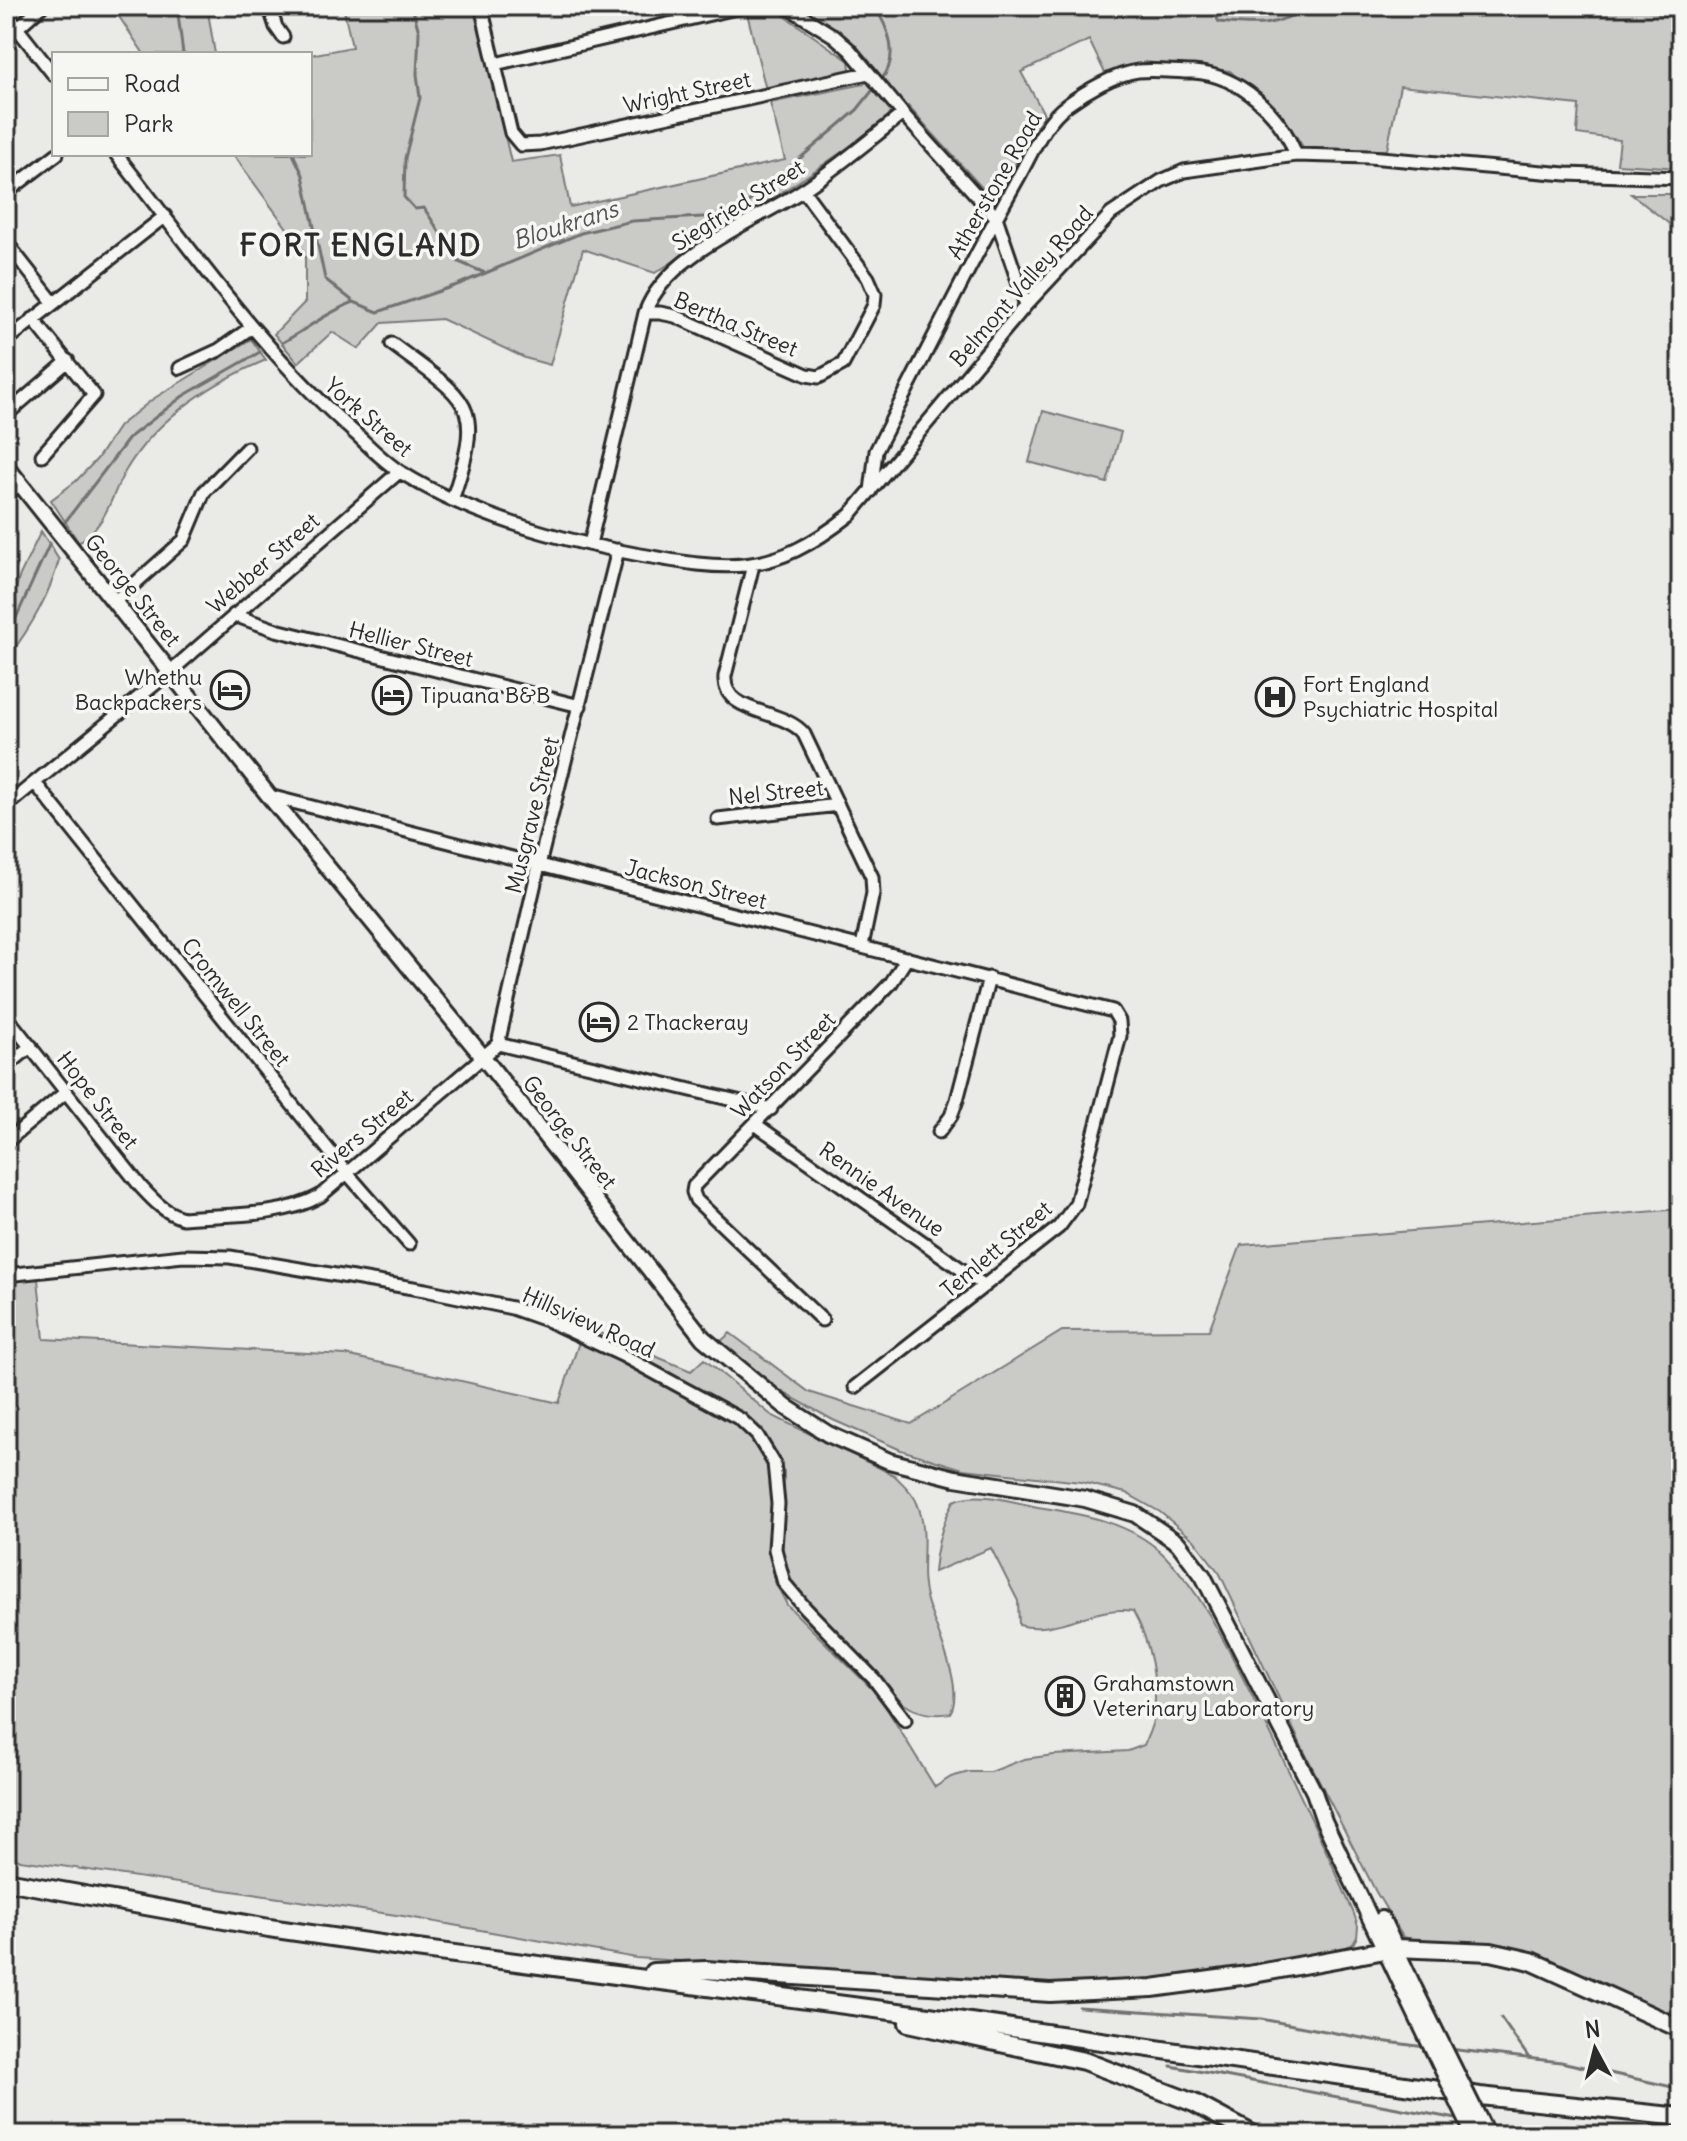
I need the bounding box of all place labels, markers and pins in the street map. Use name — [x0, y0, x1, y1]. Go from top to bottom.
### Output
place label: Whethu Backpackers — [75, 663, 202, 716]
hotel icon: Whethu Backpackers — [209, 669, 251, 711]
place label: Fort England Psychiatric Hospital — [1303, 670, 1498, 723]
hotel icon: Tipuana B&B — [371, 674, 413, 716]
hospital icon: Fort England Psychiatric Hospital — [1254, 676, 1296, 718]
place label: Tipuana B&B — [420, 681, 550, 709]
hotel icon: 2 Thackeray — [578, 1001, 620, 1043]
place label: 2 Thackeray — [627, 1008, 749, 1036]
place label: Grahamstown Veterinary Laboratory — [1093, 1669, 1314, 1722]
building icon: Grahamstown Veterinary Laboratory — [1044, 1675, 1086, 1717]

